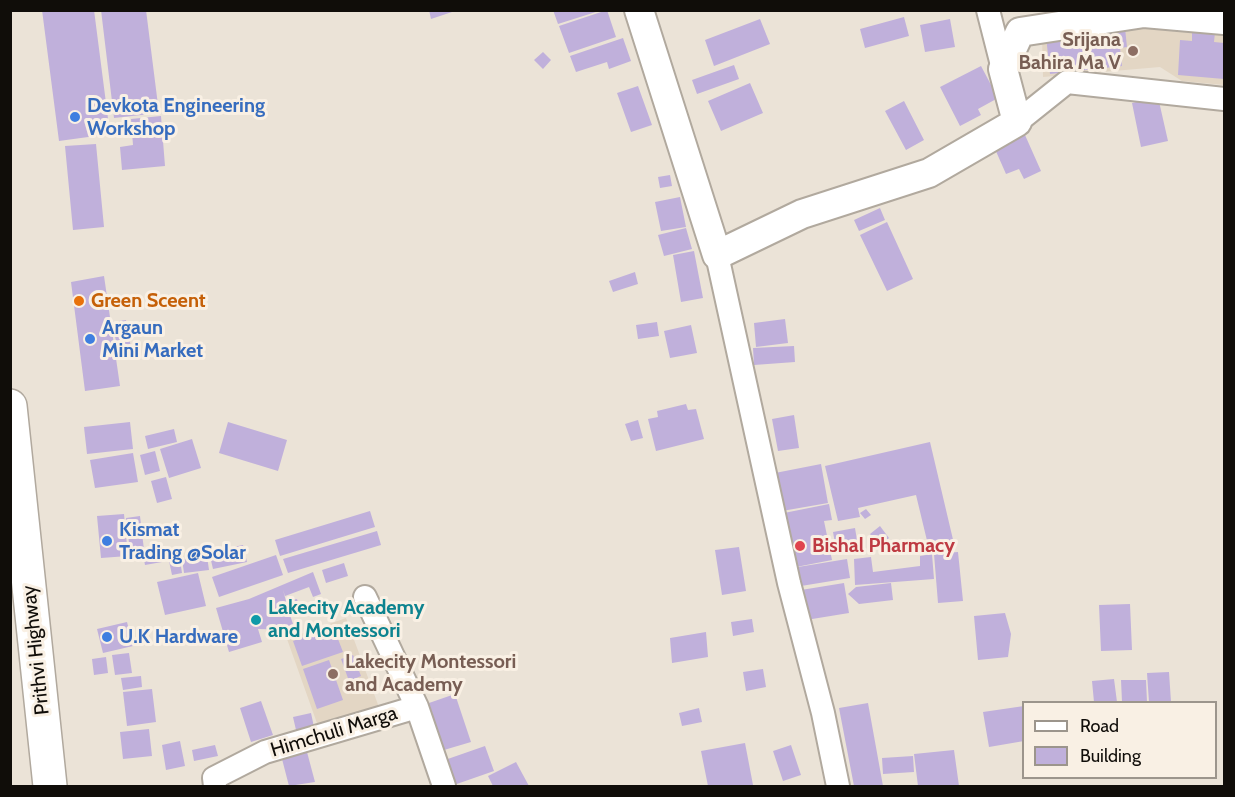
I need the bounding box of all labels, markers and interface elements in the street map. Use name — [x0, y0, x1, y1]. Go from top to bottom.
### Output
place label: Srijana Bahira Ma V — [1018, 28, 1121, 75]
marker: Srijana Bahira Ma V — [1126, 44, 1140, 58]
place label: Devkota Engineering Workshop — [87, 94, 265, 141]
marker: Devkota Engineering Workshop — [68, 110, 82, 124]
place label: Green Sceent — [91, 289, 206, 313]
marker: Green Sceent — [72, 294, 86, 308]
place label: Argaun Mini Market — [102, 316, 203, 363]
marker: Argaun Mini Market — [83, 332, 97, 346]
place label: Kismat Trading @Solar — [119, 518, 246, 565]
marker: Kismat Trading @Solar — [100, 534, 114, 548]
place label: Bishal Pharmacy — [812, 534, 955, 558]
marker: Bishal Pharmacy — [793, 539, 807, 553]
street label: Prithvi Highway — [17, 584, 55, 716]
place label: Lakecity Academy and Montessori — [268, 596, 424, 643]
marker: Lakecity Academy and Montessori — [249, 613, 263, 627]
place label: U.K Hardware — [119, 625, 238, 649]
marker: U.K Hardware — [100, 630, 114, 644]
place label: Lakecity Montessori and Academy — [345, 650, 516, 697]
marker: Lakecity Montessori and Academy — [326, 667, 340, 681]
street label: Himchuli Marga — [268, 701, 400, 763]
legend — [1022, 701, 1217, 779]
text: Road — [1080, 715, 1119, 737]
text: Building — [1080, 745, 1141, 767]

